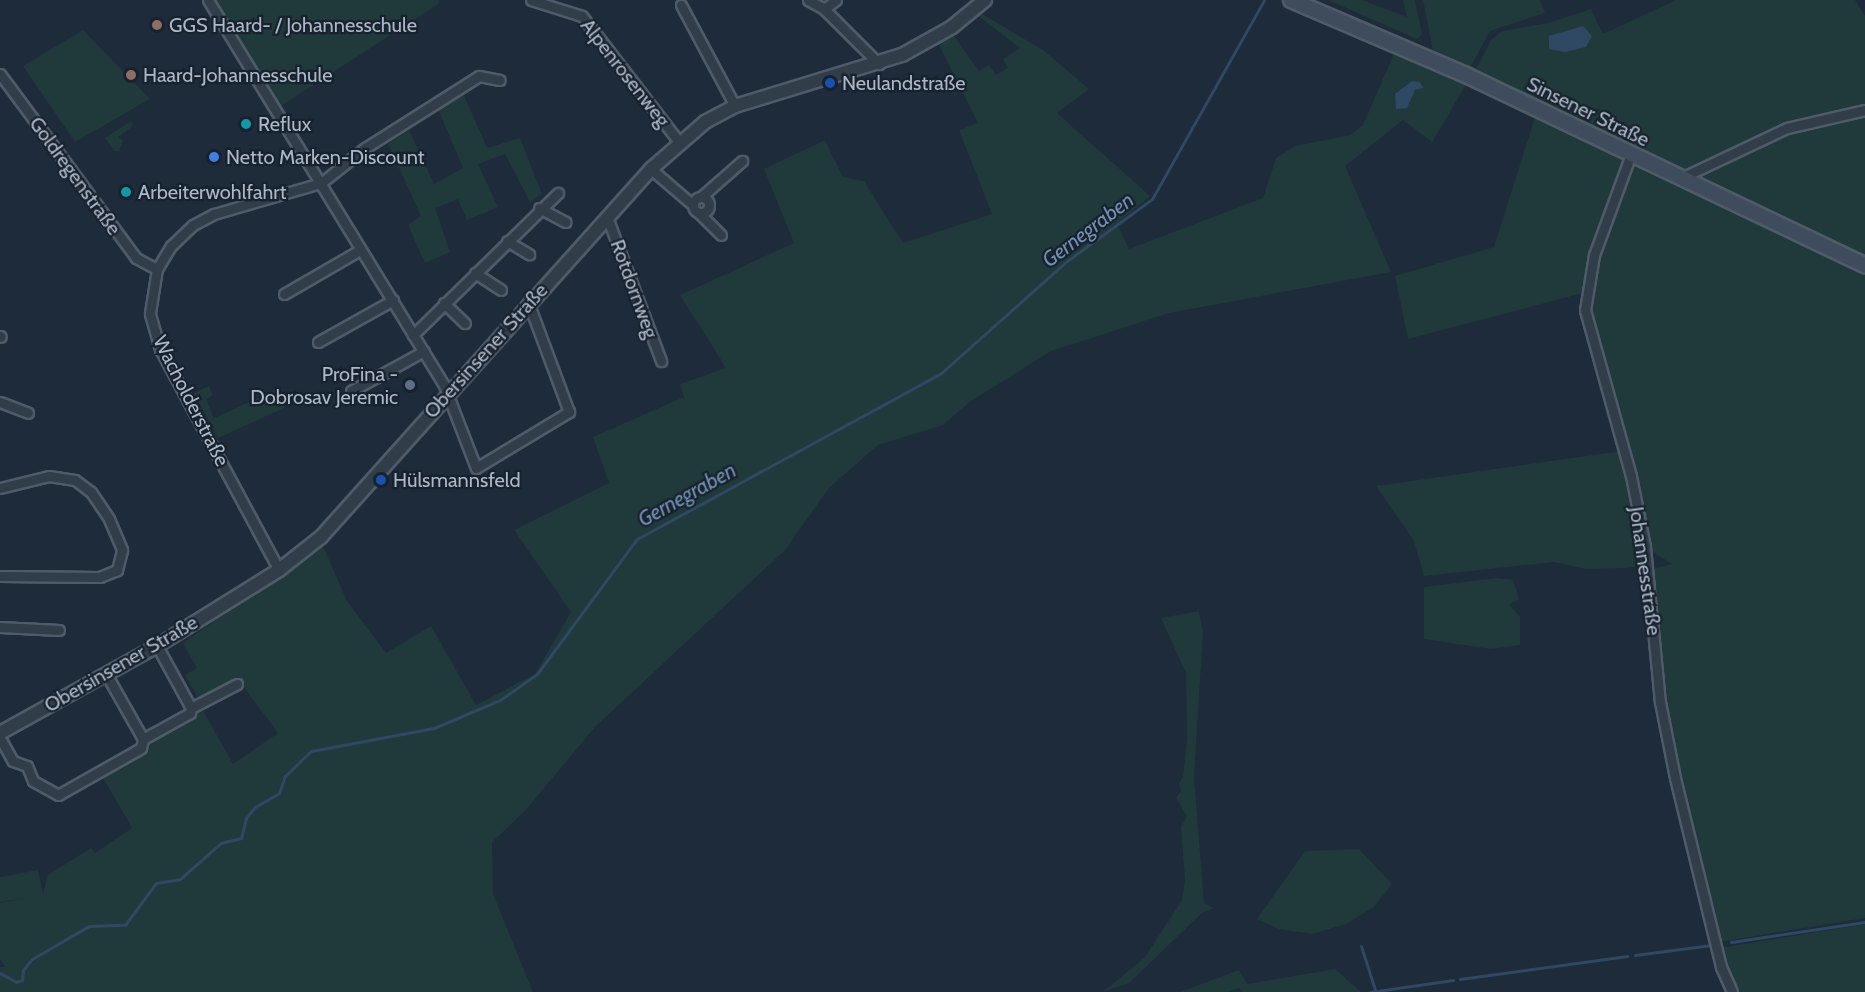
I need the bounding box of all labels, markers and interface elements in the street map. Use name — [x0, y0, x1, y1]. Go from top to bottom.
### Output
place label: GGS Haard- / Johannesschule — [169, 13, 417, 37]
street label: Alpenrosenweg — [575, 14, 675, 132]
marker: GGS Haard- / Johannesschule — [150, 18, 164, 32]
place label: Haard-Johannesschule — [143, 63, 332, 87]
marker: Haard-Johannesschule — [124, 68, 138, 82]
place label: Neulandstraße — [842, 71, 966, 95]
street label: Sinsener Straße — [1523, 72, 1653, 152]
marker: Neulandstraße — [823, 76, 837, 90]
street label: Goldregenstraße — [24, 112, 126, 240]
place label: Reflux — [258, 112, 311, 136]
marker: Reflux — [239, 117, 253, 131]
place label: Netto Marken-Discount — [226, 145, 424, 169]
marker: Netto Marken-Discount — [207, 150, 221, 164]
place label: Arbeiterwohlfahrt — [138, 180, 286, 204]
marker: Arbeiterwohlfahrt — [119, 185, 133, 199]
water label: Gernegraben — [1037, 187, 1139, 273]
street label: Rotdornweg — [605, 236, 663, 342]
street label: Obersinsener Straße — [419, 279, 553, 423]
street label: Wacholderstraße — [148, 332, 234, 470]
place label: ProFina - Dobrosav Jeremic — [250, 362, 398, 409]
marker: ProFina - Dobrosav Jeremic — [403, 378, 417, 392]
water label: Gernegraben — [634, 458, 740, 532]
place label: Hülsmannsfeld — [393, 468, 521, 492]
marker: Hülsmannsfeld — [374, 473, 388, 487]
street label: Johannesstraße — [1624, 505, 1666, 637]
street label: Obersinsener Straße — [40, 610, 202, 718]

